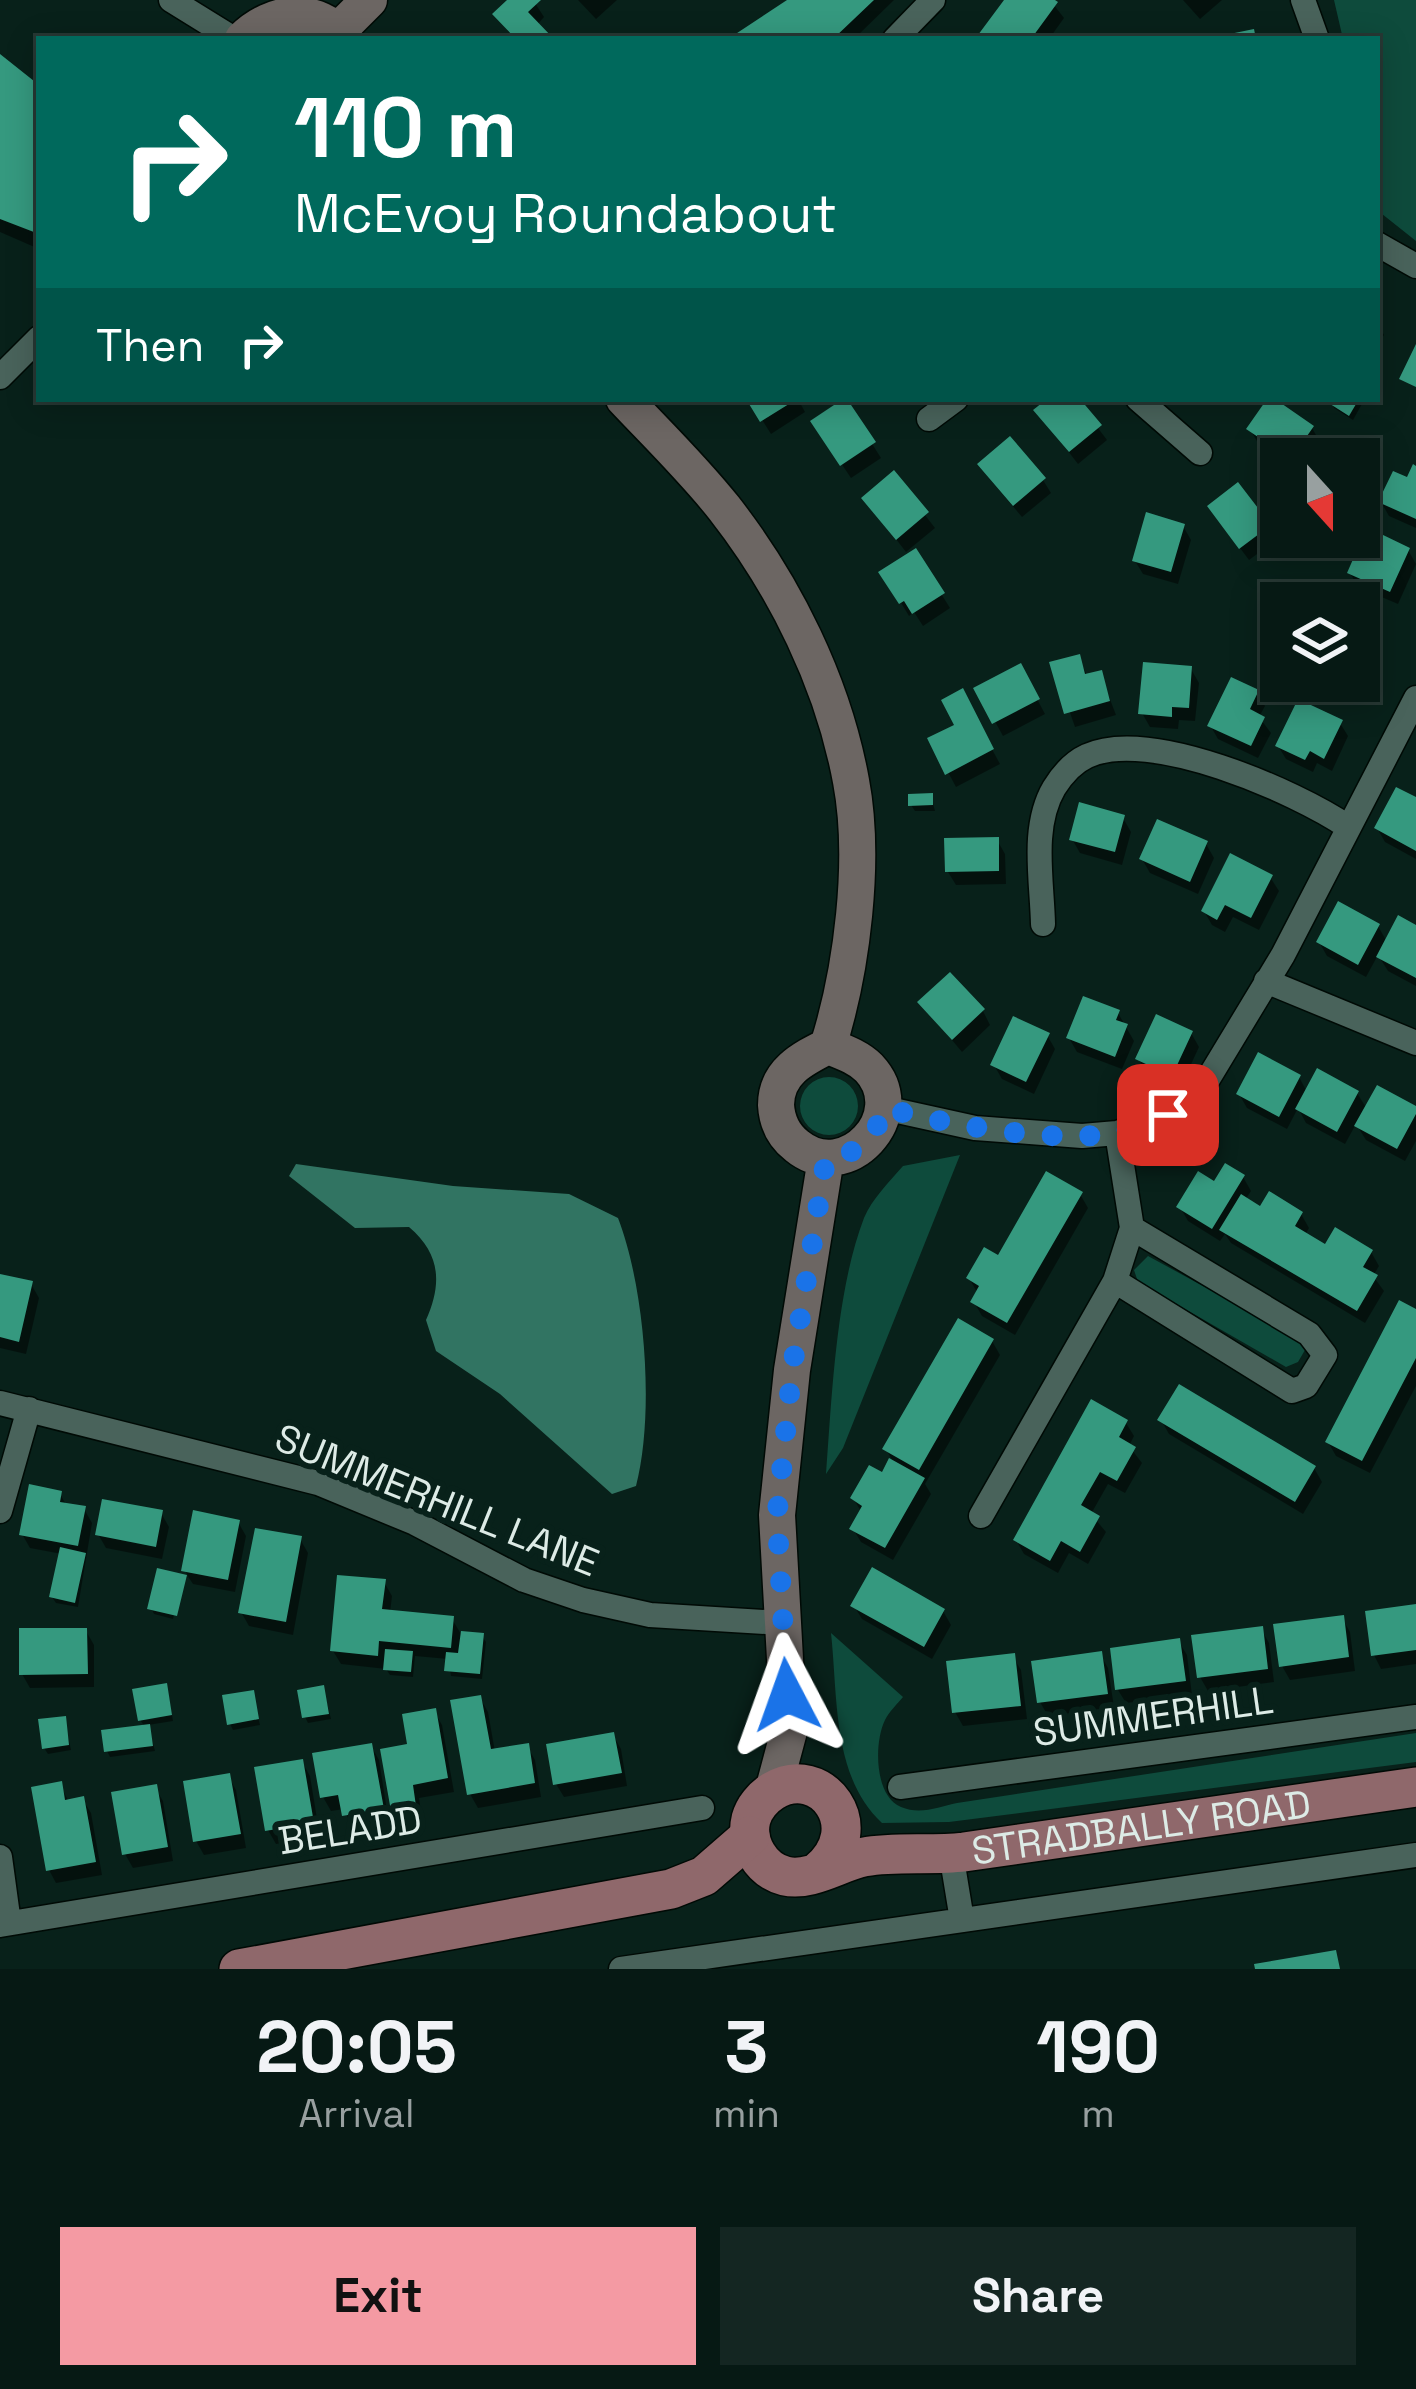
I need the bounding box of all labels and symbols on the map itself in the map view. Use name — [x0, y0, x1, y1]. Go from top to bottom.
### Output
north arrow — [1260, 438, 1380, 558]
pin — [1117, 1064, 1219, 1166]
street label: SUMMERHILL LANE — [268, 1413, 606, 1587]
position arrow — [724, 1632, 850, 1758]
street label: SUMMERHILL — [1030, 1675, 1276, 1757]
street label: STRADBALLY ROAD — [968, 1779, 1314, 1875]
street label: BELADD — [275, 1795, 425, 1865]

